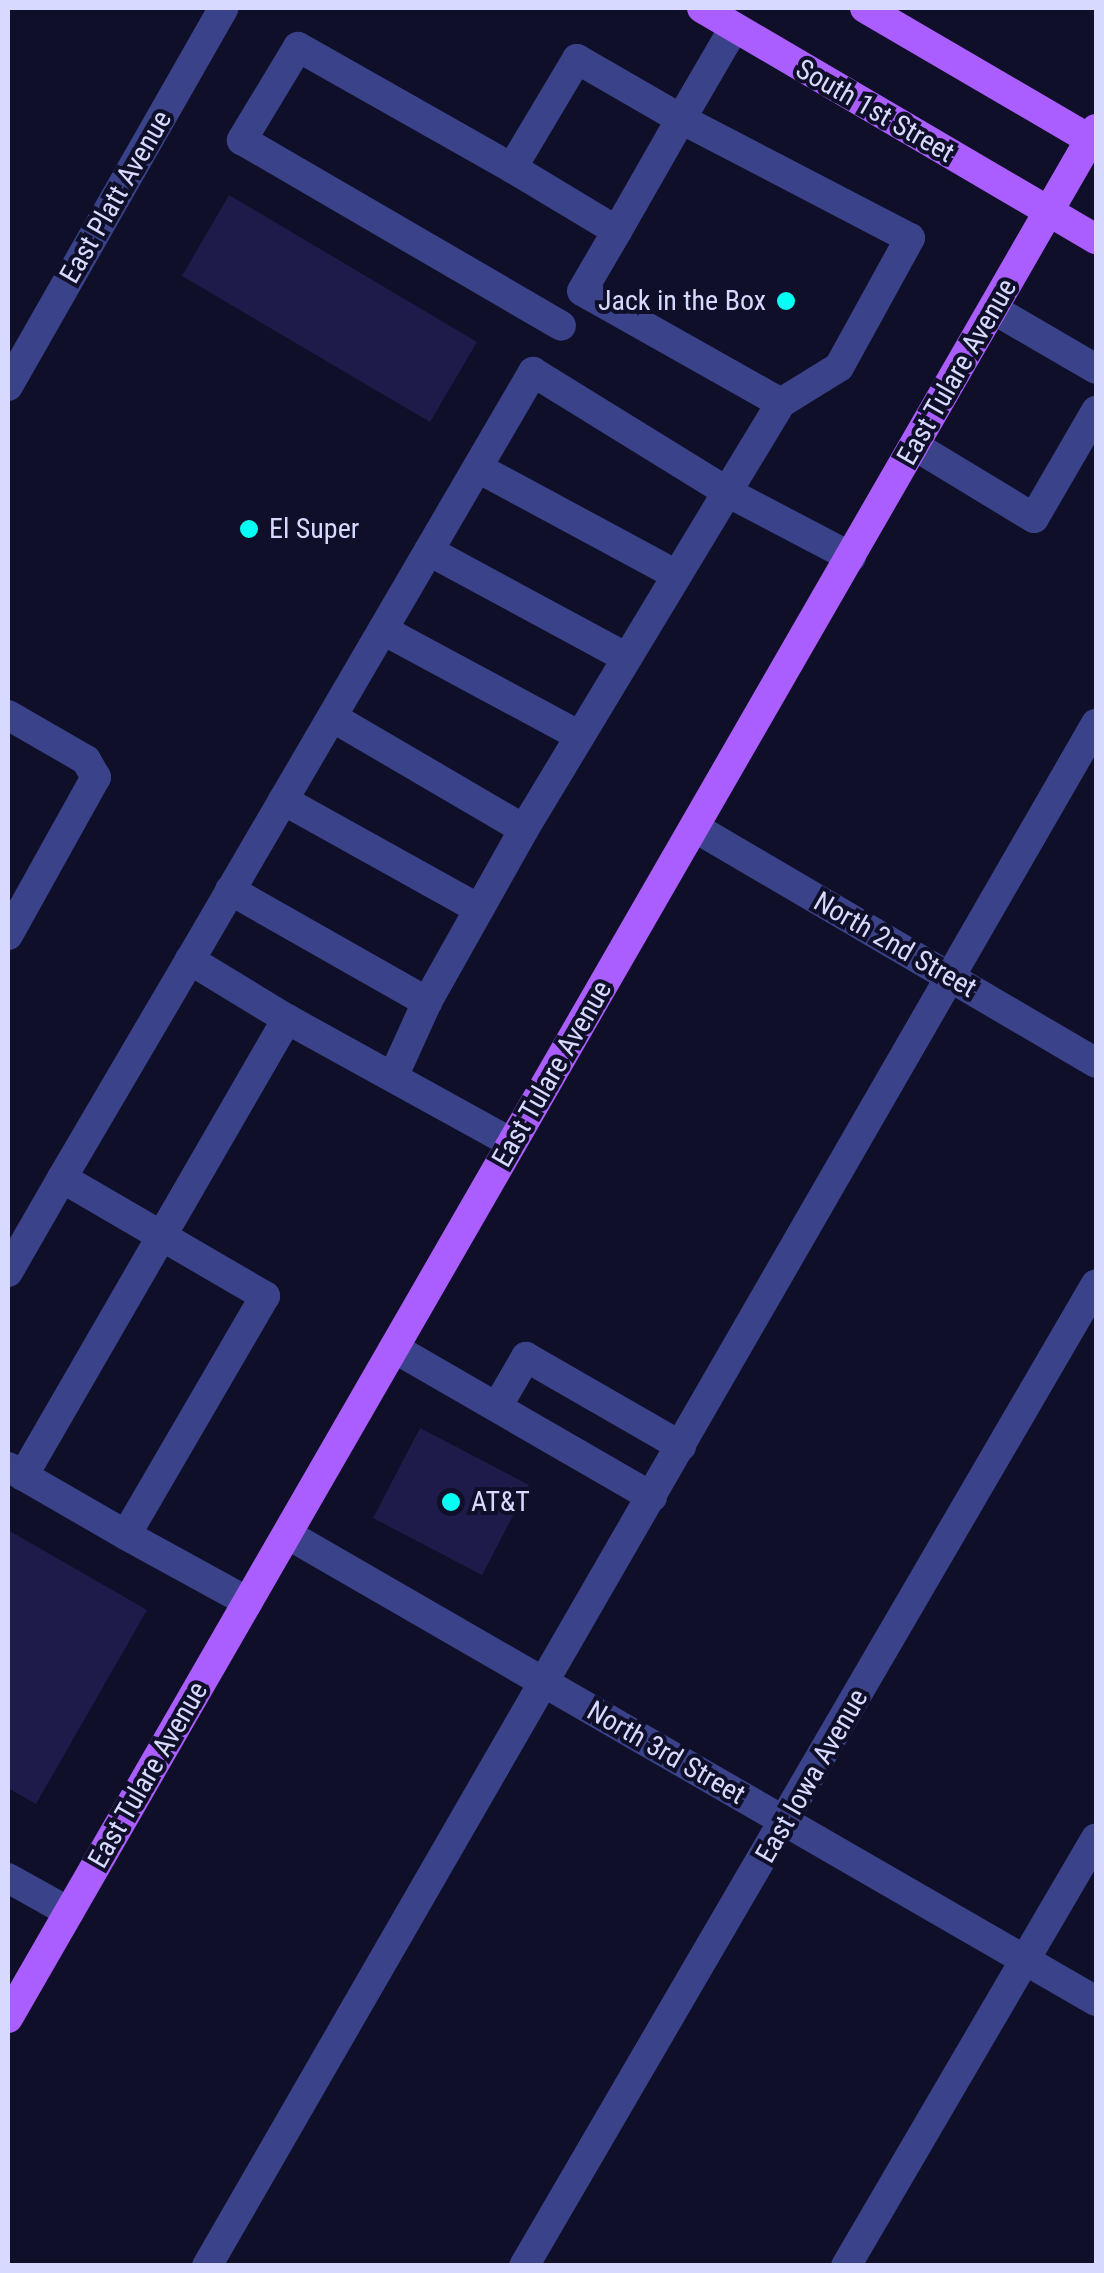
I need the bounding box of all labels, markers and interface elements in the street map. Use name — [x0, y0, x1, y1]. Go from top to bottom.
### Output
street label: South 1st Street — [790, 52, 960, 170]
street label: East Platt Avenue — [53, 105, 179, 289]
street label: East Tulare Avenue — [890, 273, 1024, 471]
place label: Jack in the Box — [598, 284, 766, 318]
marker: Jack in the Box — [775, 290, 797, 312]
place label: El Super — [269, 512, 359, 546]
marker: El Super — [238, 518, 260, 540]
street label: North 2nd Street — [808, 885, 982, 1005]
street label: East Tulare Avenue — [485, 975, 619, 1173]
place label: AT&T — [471, 1485, 530, 1519]
marker: AT&T — [440, 1491, 462, 1513]
street label: East Tulare Avenue — [81, 1676, 215, 1874]
street label: East Iowa Avenue — [749, 1683, 875, 1869]
street label: North 3rd Street — [581, 1694, 751, 1812]

